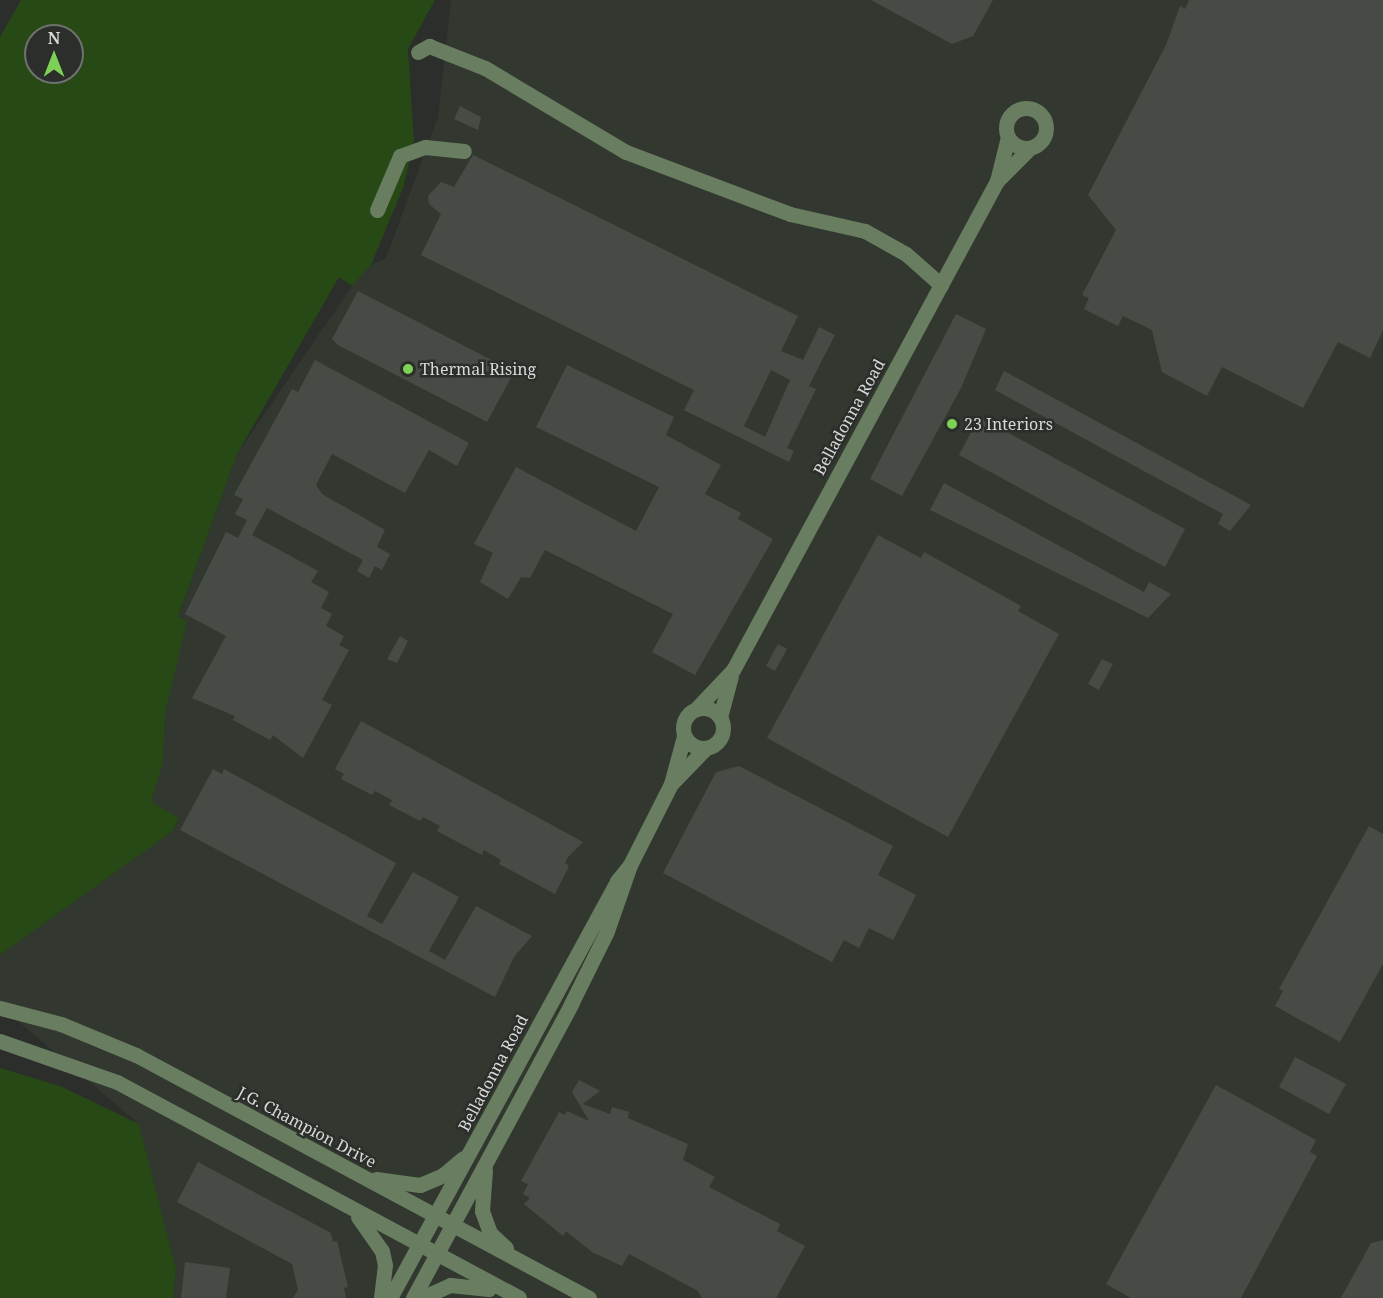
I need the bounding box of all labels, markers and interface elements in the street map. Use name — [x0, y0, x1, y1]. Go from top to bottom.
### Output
north arrow — [24, 24, 84, 84]
text: N — [48, 27, 60, 49]
street label: Belladonna Road — [809, 356, 889, 478]
place label: Thermal Rising — [420, 359, 536, 379]
marker: Thermal Rising — [401, 362, 415, 376]
place label: 23 Interiors — [964, 414, 1053, 434]
marker: 23 Interiors — [945, 417, 959, 431]
street label: Belladonna Road — [454, 1011, 532, 1135]
street label: J.G. Champion Drive — [235, 1082, 379, 1172]

